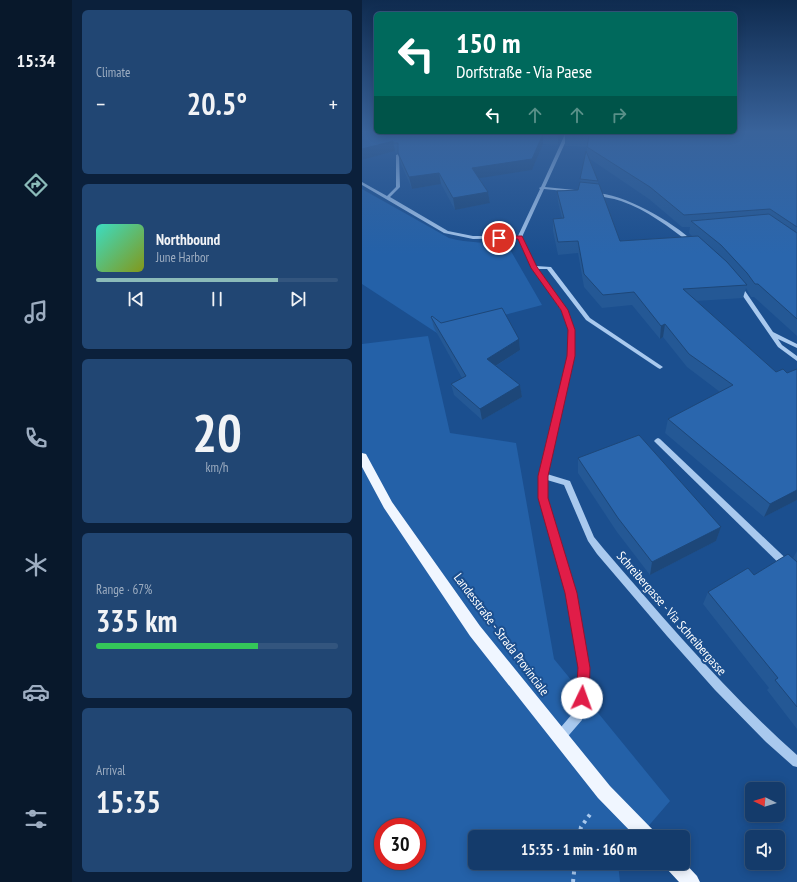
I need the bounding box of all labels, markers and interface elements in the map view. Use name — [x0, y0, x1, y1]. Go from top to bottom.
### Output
text: 150 m — [456, 24, 520, 61]
icon: left — [390, 28, 442, 80]
text: 15:34 — [17, 49, 55, 72]
text: Dorfstraße - Via Paese — [456, 60, 592, 83]
text: Climate — [96, 64, 130, 81]
text: 20.5° — [187, 84, 247, 123]
text: − — [96, 90, 105, 118]
text: + — [329, 90, 338, 118]
icon: left — [482, 104, 504, 126]
icon: ahead — [524, 104, 546, 126]
icon: ahead — [566, 104, 588, 126]
icon: right — [608, 104, 630, 126]
icon: directions — [22, 171, 50, 199]
pin — [482, 221, 516, 255]
icon: arrive — [488, 227, 510, 249]
text: Northbound — [156, 230, 220, 249]
text: June Harbor — [156, 249, 209, 266]
icon: previous — [125, 288, 147, 310]
icon: pause — [206, 288, 228, 310]
icon: next — [287, 288, 309, 310]
icon: music — [22, 298, 50, 326]
text: 20 — [192, 399, 242, 466]
icon: phone — [22, 424, 50, 452]
text: km/h — [205, 459, 229, 476]
street label: Schreibergasse - Via Schreibergasse — [613, 548, 730, 679]
icon: climate — [22, 551, 50, 579]
street label: Landesstraße - Strada Provinciale — [450, 570, 553, 699]
text: Range · 67% — [96, 581, 152, 598]
text: 335 km — [96, 601, 177, 640]
position arrow — [561, 677, 603, 719]
icon: car — [22, 678, 50, 706]
text: Arrival — [96, 762, 125, 779]
text: 15:35 — [96, 782, 161, 821]
north arrow — [745, 782, 785, 822]
map controls — [745, 782, 785, 870]
icon: filters — [22, 805, 50, 833]
speed limit sign: 30 — [374, 818, 426, 870]
button: sound — [745, 830, 785, 870]
text: 15:35 · 1 min · 160 m — [521, 840, 637, 859]

